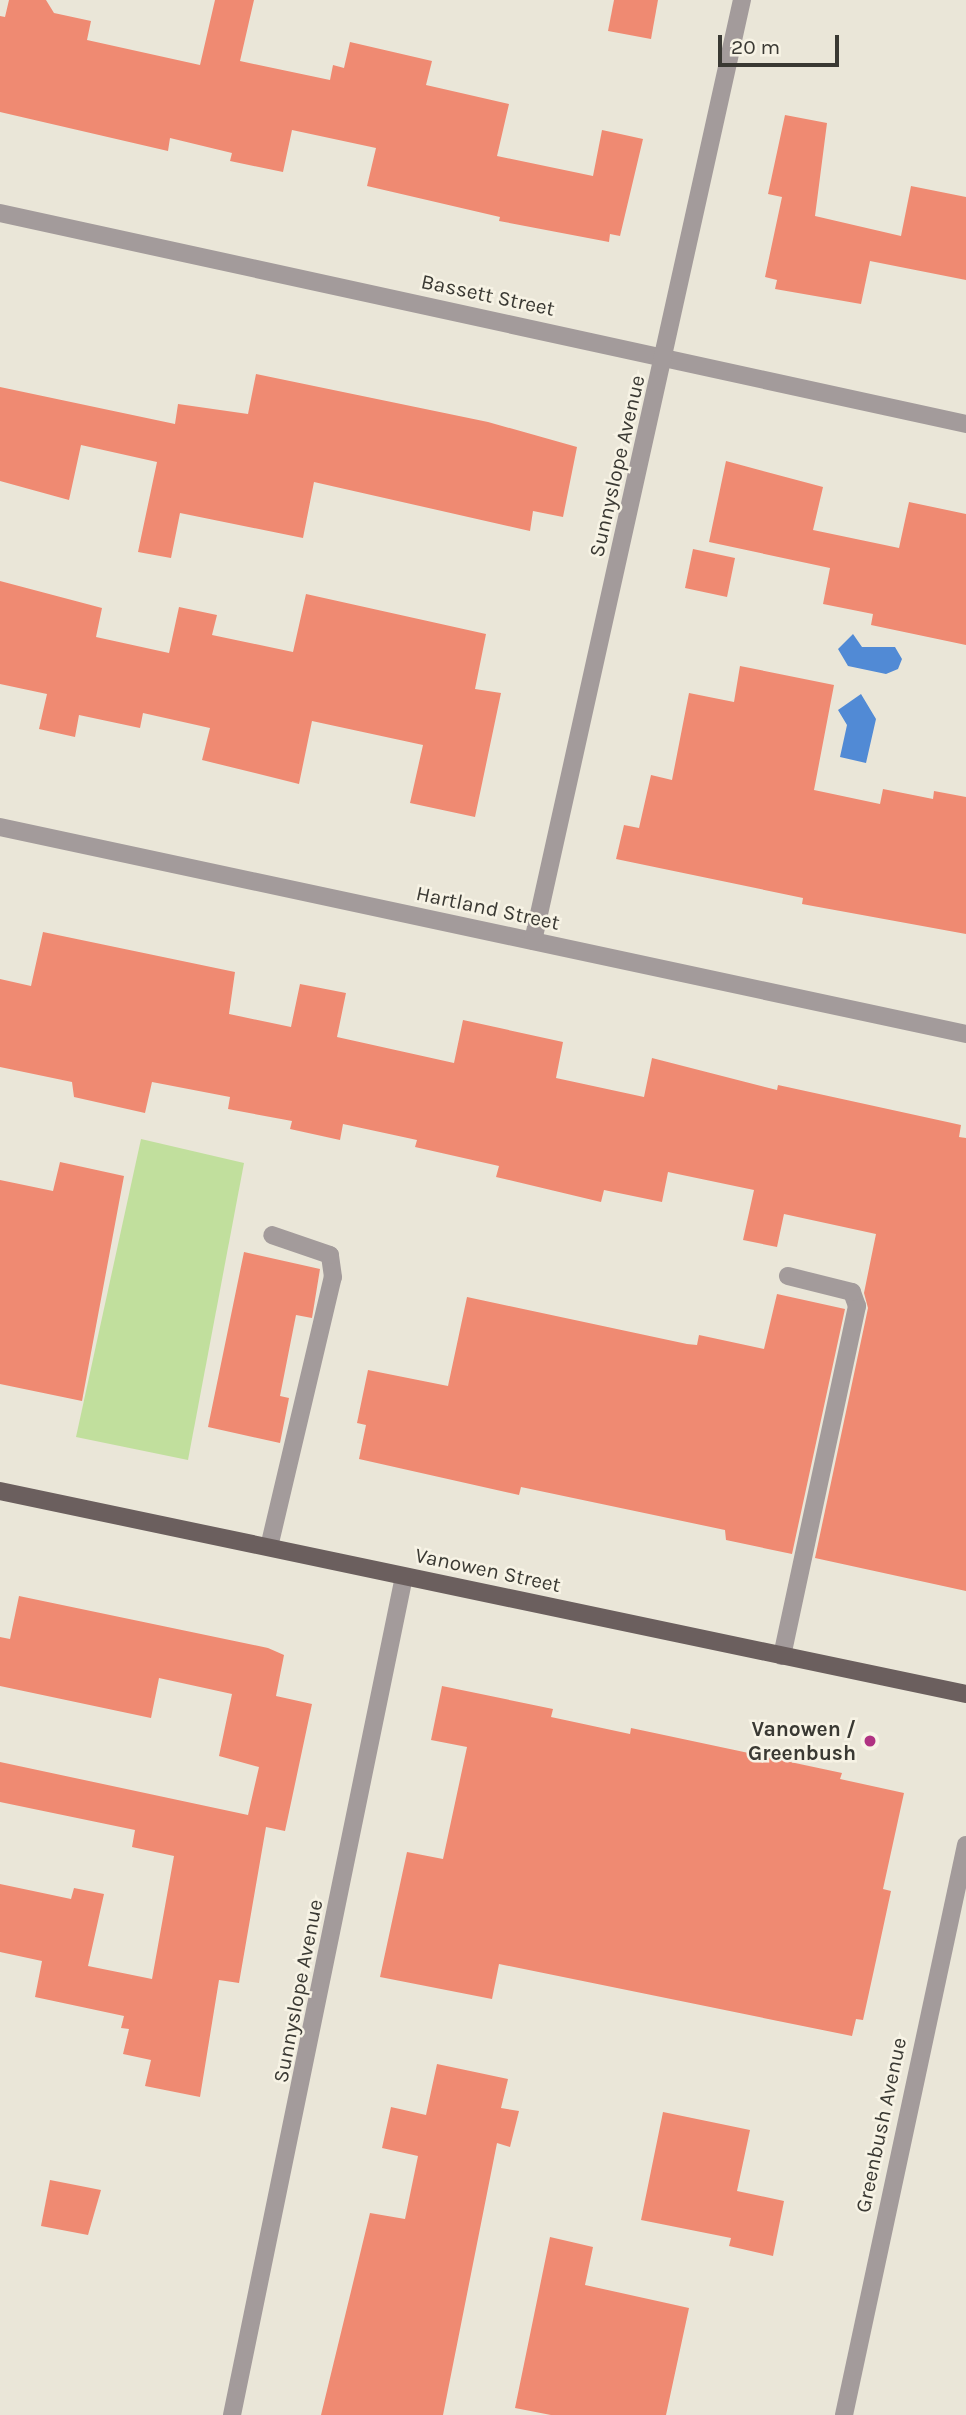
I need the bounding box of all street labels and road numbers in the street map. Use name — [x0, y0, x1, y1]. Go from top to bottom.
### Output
street label: Bassett Street — [419, 269, 557, 321]
street label: Sunnyslope Avenue — [584, 373, 650, 559]
street label: Hartland Street — [414, 880, 562, 936]
street label: Vanowen Street — [413, 1542, 563, 1598]
street label: Sunnyslope Avenue — [268, 1897, 328, 2085]
street label: Greenbush Avenue — [850, 2035, 912, 2215]

